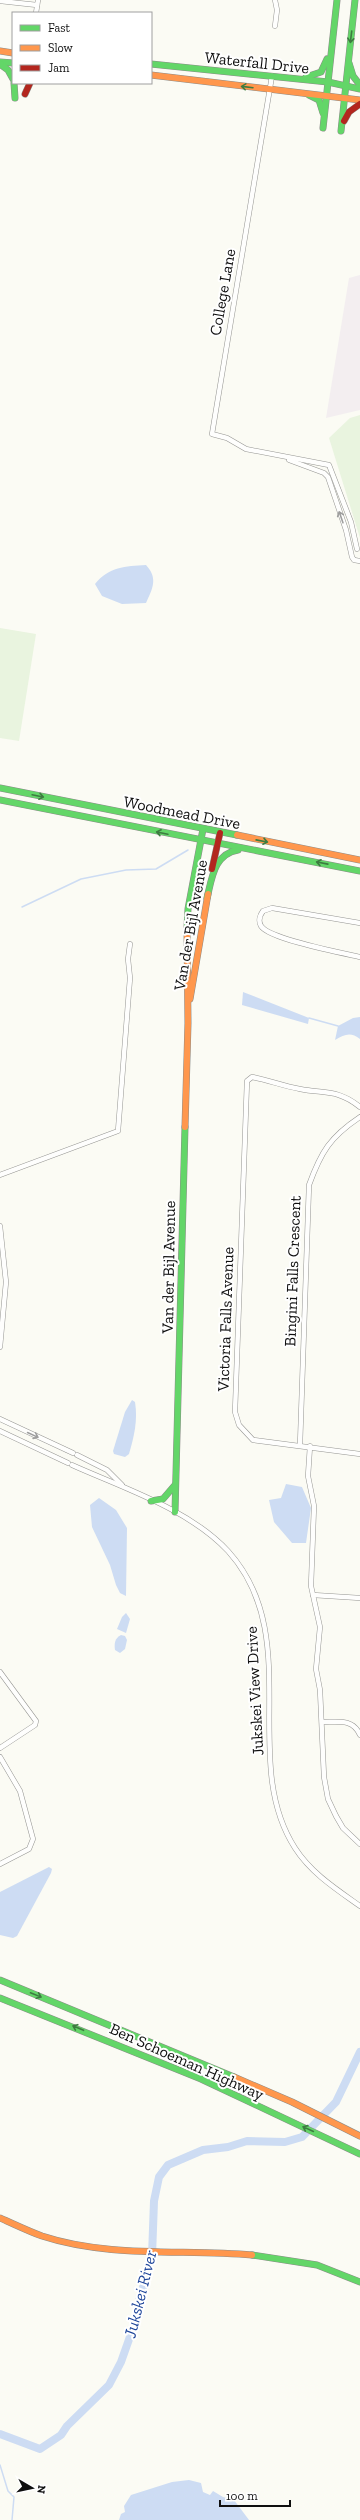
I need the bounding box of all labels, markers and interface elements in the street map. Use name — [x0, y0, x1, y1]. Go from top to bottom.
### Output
legend — [12, 12, 152, 84]
text: Fast — [48, 21, 71, 35]
one-way arrow — [347, 30, 354, 43]
text: Slow — [48, 41, 74, 55]
street label: Waterfall Drive — [204, 48, 310, 77]
text: Jam — [48, 61, 70, 75]
one-way arrow — [241, 83, 254, 91]
street label: College Lane — [206, 247, 239, 337]
one-way arrow — [337, 512, 345, 524]
one-way arrow — [31, 792, 44, 800]
street label: Woodmead Drive — [122, 792, 242, 833]
one-way arrow — [156, 828, 169, 836]
one-way arrow — [255, 837, 268, 845]
street label: Van der Bijl Avenue — [169, 858, 211, 993]
one-way arrow — [316, 859, 329, 867]
street label: Bingini Falls Crescent — [280, 1195, 305, 1347]
street label: Van der Bijl Avenue — [158, 1201, 179, 1334]
street label: Victoria Falls Avenue — [213, 1247, 238, 1393]
one-way arrow — [27, 1431, 39, 1439]
street label: Jukskei View Drive — [242, 1626, 267, 1756]
one-way arrow — [30, 1992, 42, 1999]
street label: Ben Schoeman Highway — [107, 2019, 268, 2104]
one-way arrow — [73, 2024, 85, 2032]
one-way arrow — [303, 2125, 315, 2132]
water label: Jukskei River — [119, 2248, 161, 2341]
north arrow — [12, 2468, 52, 2508]
scale bar — [220, 2482, 290, 2508]
text: N — [34, 2484, 48, 2495]
text: 100 m — [226, 2489, 258, 2503]

